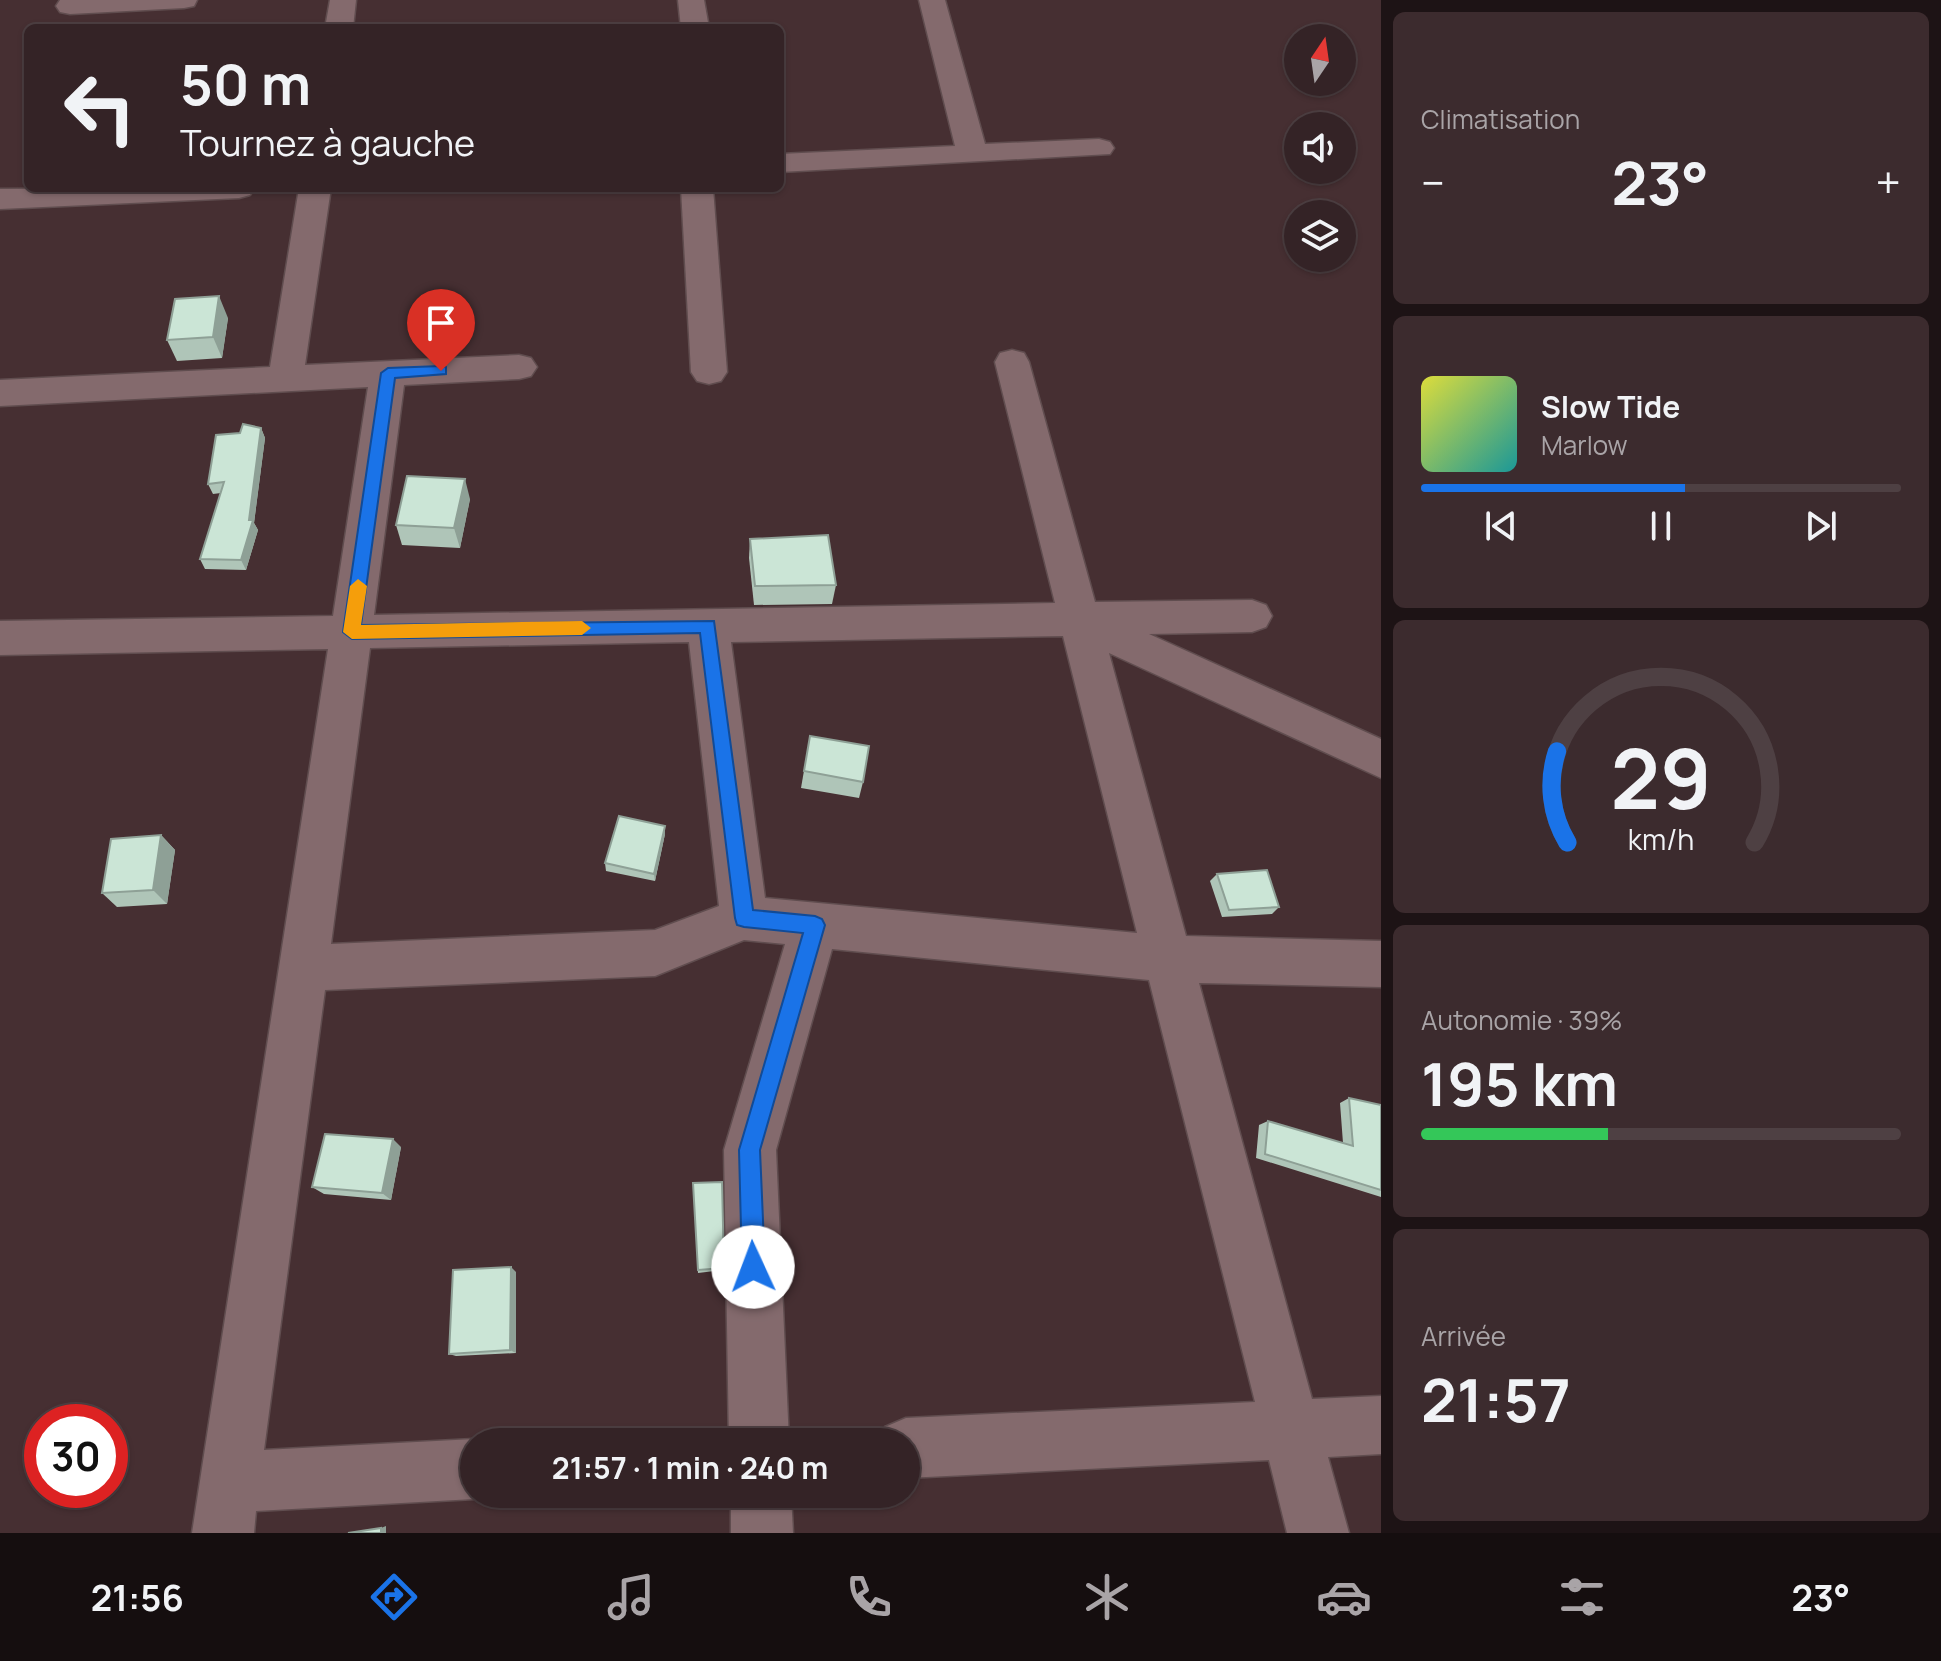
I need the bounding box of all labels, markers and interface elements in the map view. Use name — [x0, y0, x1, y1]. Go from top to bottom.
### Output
north arrow — [1284, 24, 1356, 96]
map controls — [1284, 24, 1356, 272]
text: 50 m — [180, 45, 311, 122]
icon: left — [48, 56, 152, 160]
text: Climatisation — [1421, 101, 1580, 137]
button: sound — [1284, 112, 1356, 184]
text: Tournez à gauche — [180, 118, 475, 167]
text: 23° — [1611, 141, 1709, 223]
text: − — [1421, 152, 1445, 212]
text: + — [1876, 152, 1901, 212]
button: layers — [1284, 200, 1356, 272]
pin — [407, 289, 475, 371]
icon: arrive — [419, 301, 463, 345]
text: Slow Tide — [1541, 386, 1680, 427]
text: Marlow — [1541, 427, 1628, 463]
icon: previous — [1479, 504, 1523, 548]
icon: pause — [1639, 504, 1683, 548]
icon: next — [1799, 504, 1843, 548]
text: 29 — [1610, 719, 1712, 833]
text: km/h — [1628, 820, 1694, 859]
text: Autonomie · 39% — [1421, 1002, 1622, 1038]
text: 195 km — [1421, 1042, 1618, 1124]
position arrow — [711, 1225, 795, 1309]
text: Arrivée — [1421, 1318, 1506, 1354]
text: 21:57 — [1421, 1358, 1571, 1440]
speed limit sign: 30 — [24, 1404, 128, 1508]
text: 21:57 · 1 min · 240 m — [552, 1447, 828, 1488]
icon: directions — [366, 1569, 422, 1625]
icon: music — [603, 1569, 659, 1625]
icon: phone — [841, 1569, 897, 1625]
icon: climate — [1079, 1569, 1135, 1625]
icon: car — [1316, 1569, 1372, 1625]
icon: filters — [1554, 1569, 1610, 1625]
text: 21:56 — [91, 1573, 184, 1622]
text: 23° — [1792, 1573, 1850, 1622]

